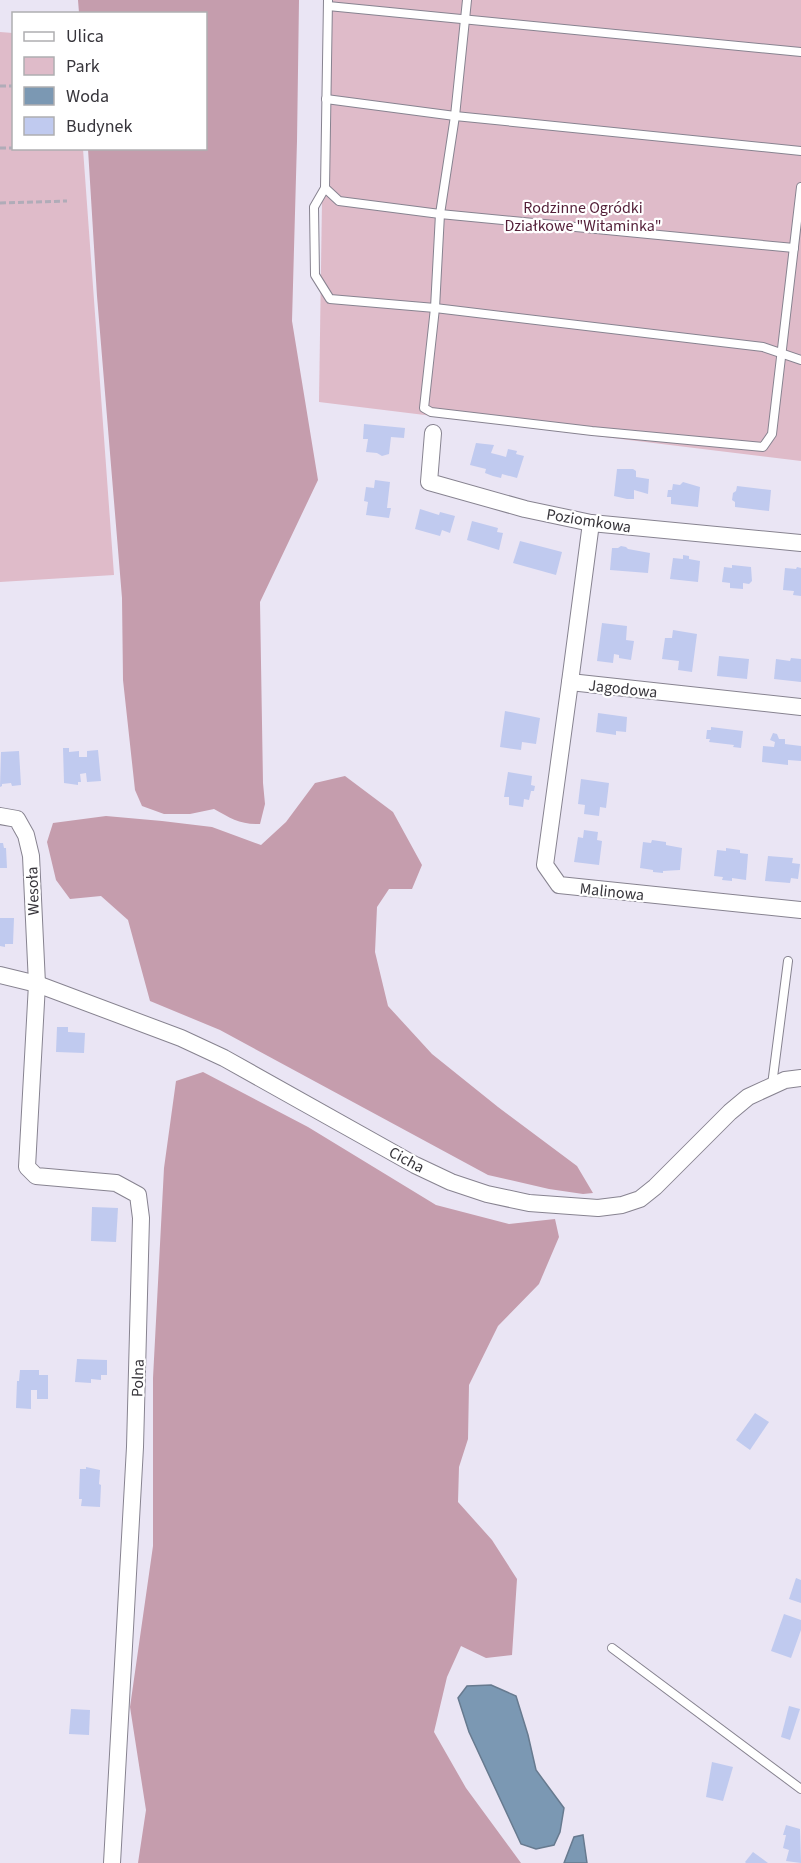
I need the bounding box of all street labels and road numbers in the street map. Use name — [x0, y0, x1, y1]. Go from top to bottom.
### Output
street label: Poziomkowa — [545, 503, 633, 539]
street label: Jagodowa — [587, 674, 658, 704]
street label: Wesoła — [21, 866, 45, 916]
street label: Malinowa — [579, 878, 645, 906]
street label: Cicha — [385, 1141, 428, 1178]
street label: Polna — [126, 1359, 150, 1398]

